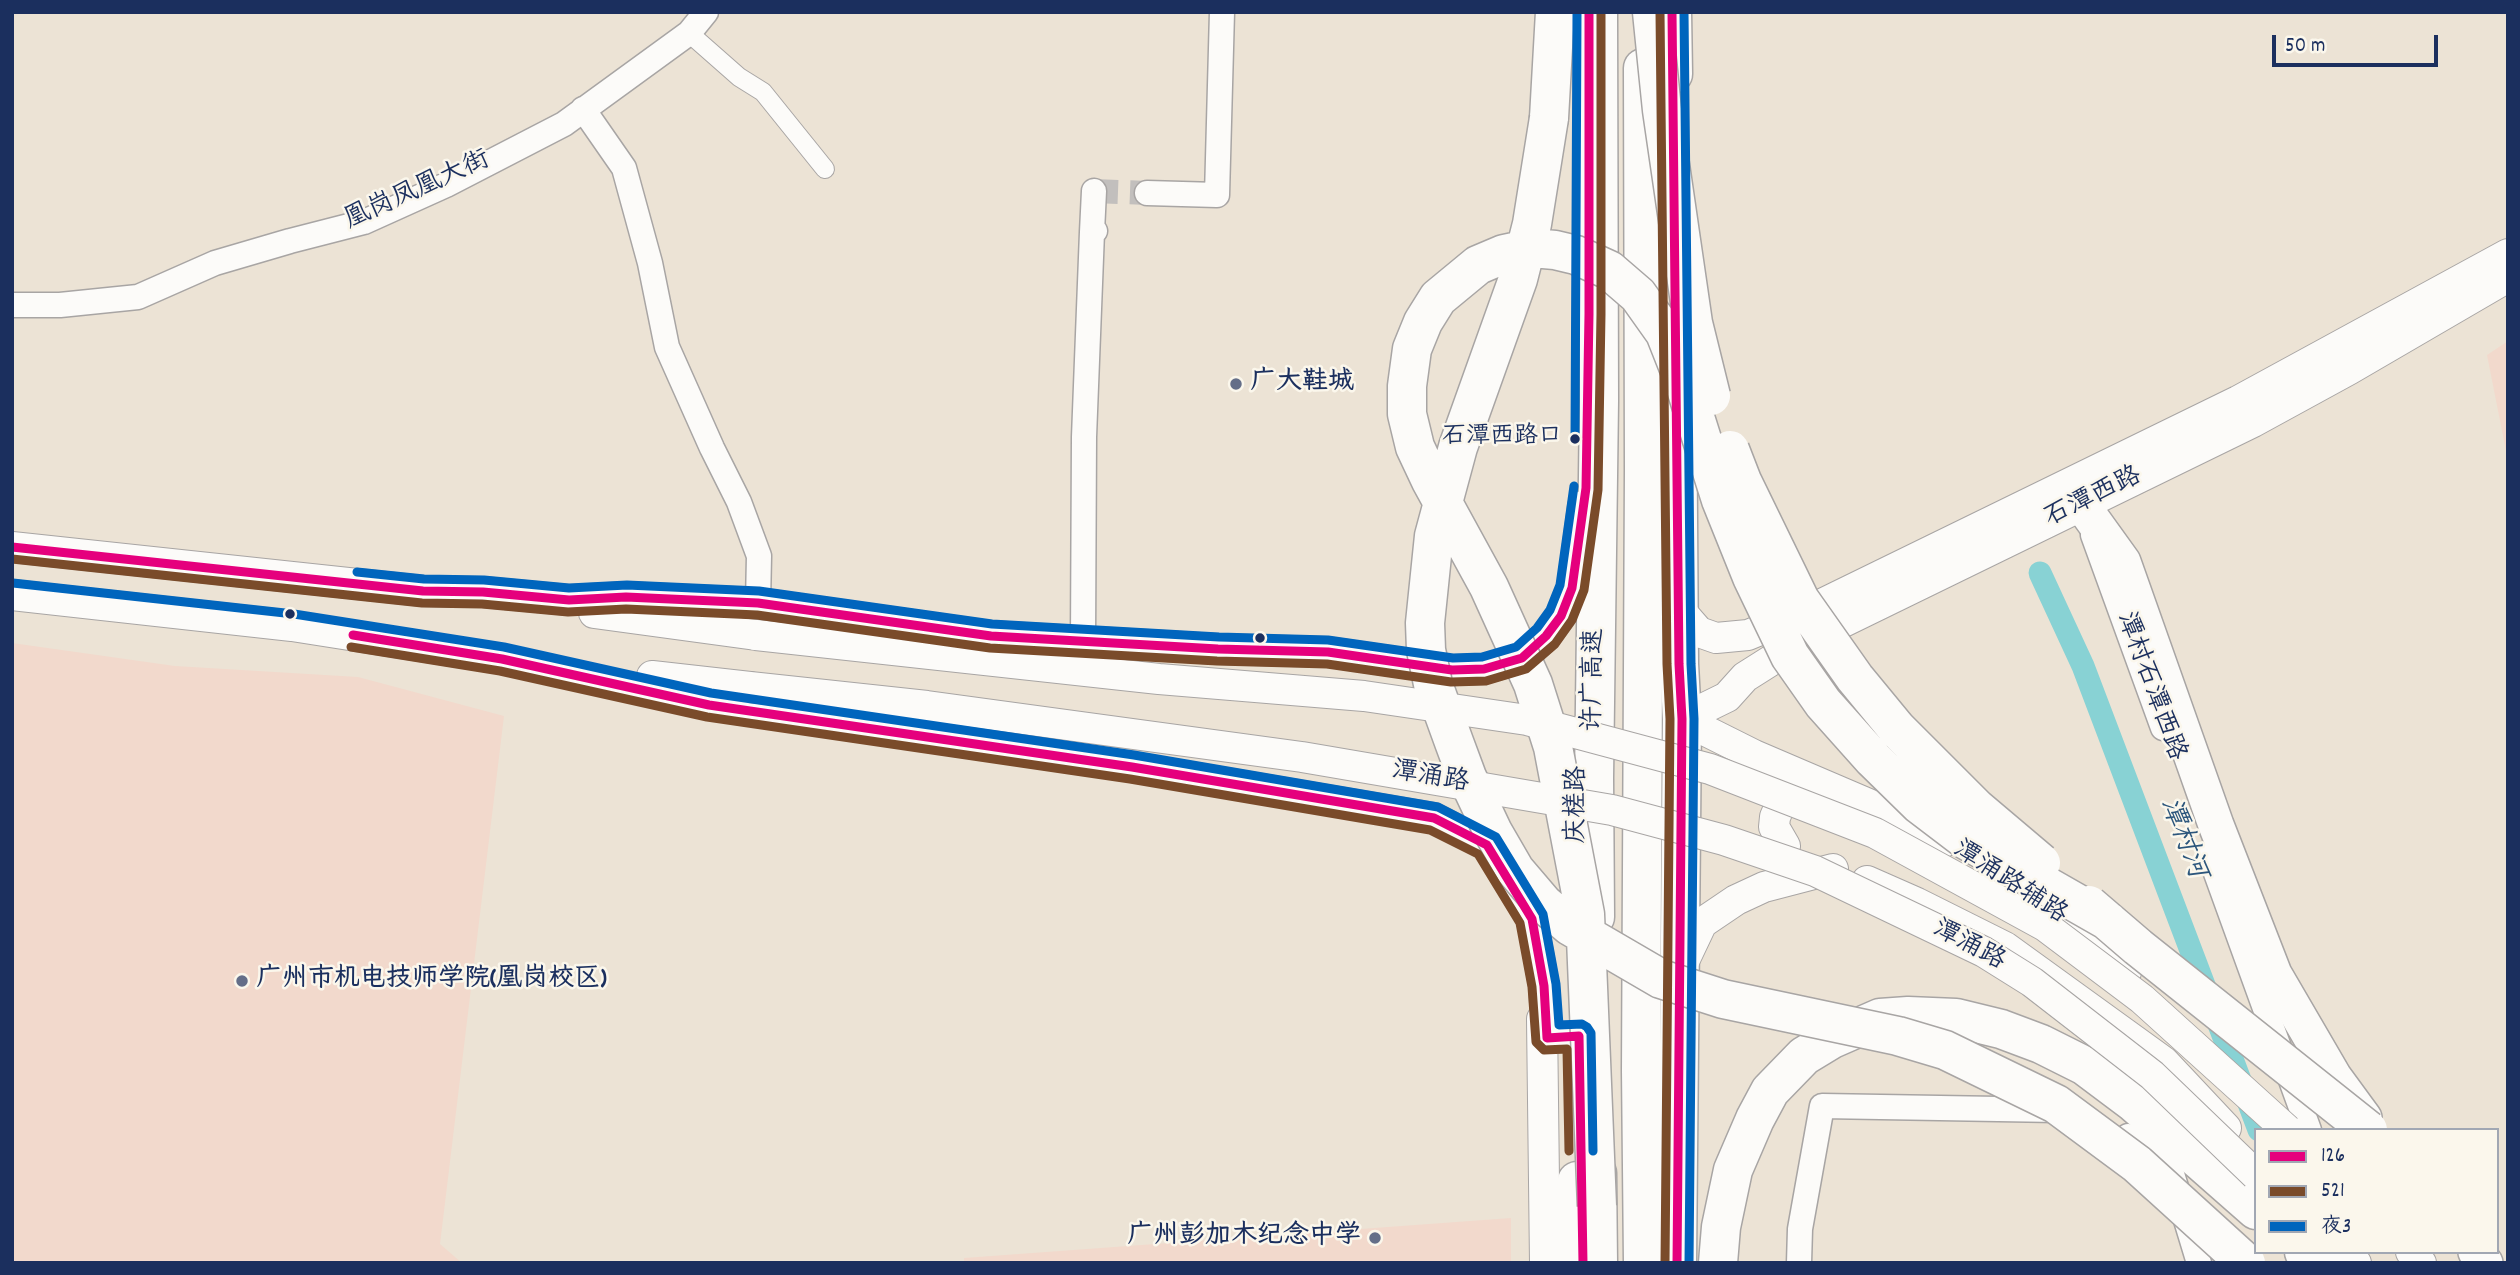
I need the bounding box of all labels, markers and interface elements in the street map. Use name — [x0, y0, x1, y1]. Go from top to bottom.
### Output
scale bar — [2275, 21, 2441, 65]
text: 50 m — [2285, 32, 2325, 62]
street label: 凰岗凤凰大街 — [340, 146, 496, 238]
place label: 广大鞋城 — [1250, 368, 1354, 400]
marker: 广大鞋城 — [1228, 376, 1244, 392]
place label: 石潭西路口 — [1442, 425, 1562, 453]
marker: 石潭西路口 — [1568, 432, 1582, 446]
street label: 石潭西路 — [2040, 462, 2148, 536]
unlabelled marker — [283, 607, 297, 621]
street label: 潭村石潭西路 — [2108, 608, 2190, 766]
street label: 许广高速 — [1579, 628, 1613, 732]
unlabelled marker — [1253, 631, 1267, 645]
street label: 潭涌路 — [1389, 757, 1471, 801]
street label: 庆槎路 — [1563, 766, 1595, 844]
water label: 潭村河 — [2150, 794, 2212, 884]
street label: 潭涌路辅路 — [1946, 836, 2072, 932]
street label: 潭涌路 — [1926, 915, 2010, 979]
place label: 广州市机电技师学院(凰岗校区) — [256, 965, 607, 997]
marker: 广州市机电技师学院(凰岗校区) — [234, 973, 250, 989]
legend — [2254, 1128, 2499, 1254]
text: 126 — [2321, 1142, 2345, 1172]
text: 521 — [2321, 1177, 2345, 1207]
text: 夜3 — [2321, 1213, 2351, 1243]
place label: 广州彭加木纪念中学 — [1127, 1222, 1361, 1254]
marker: 广州彭加木纪念中学 — [1367, 1230, 1383, 1246]

